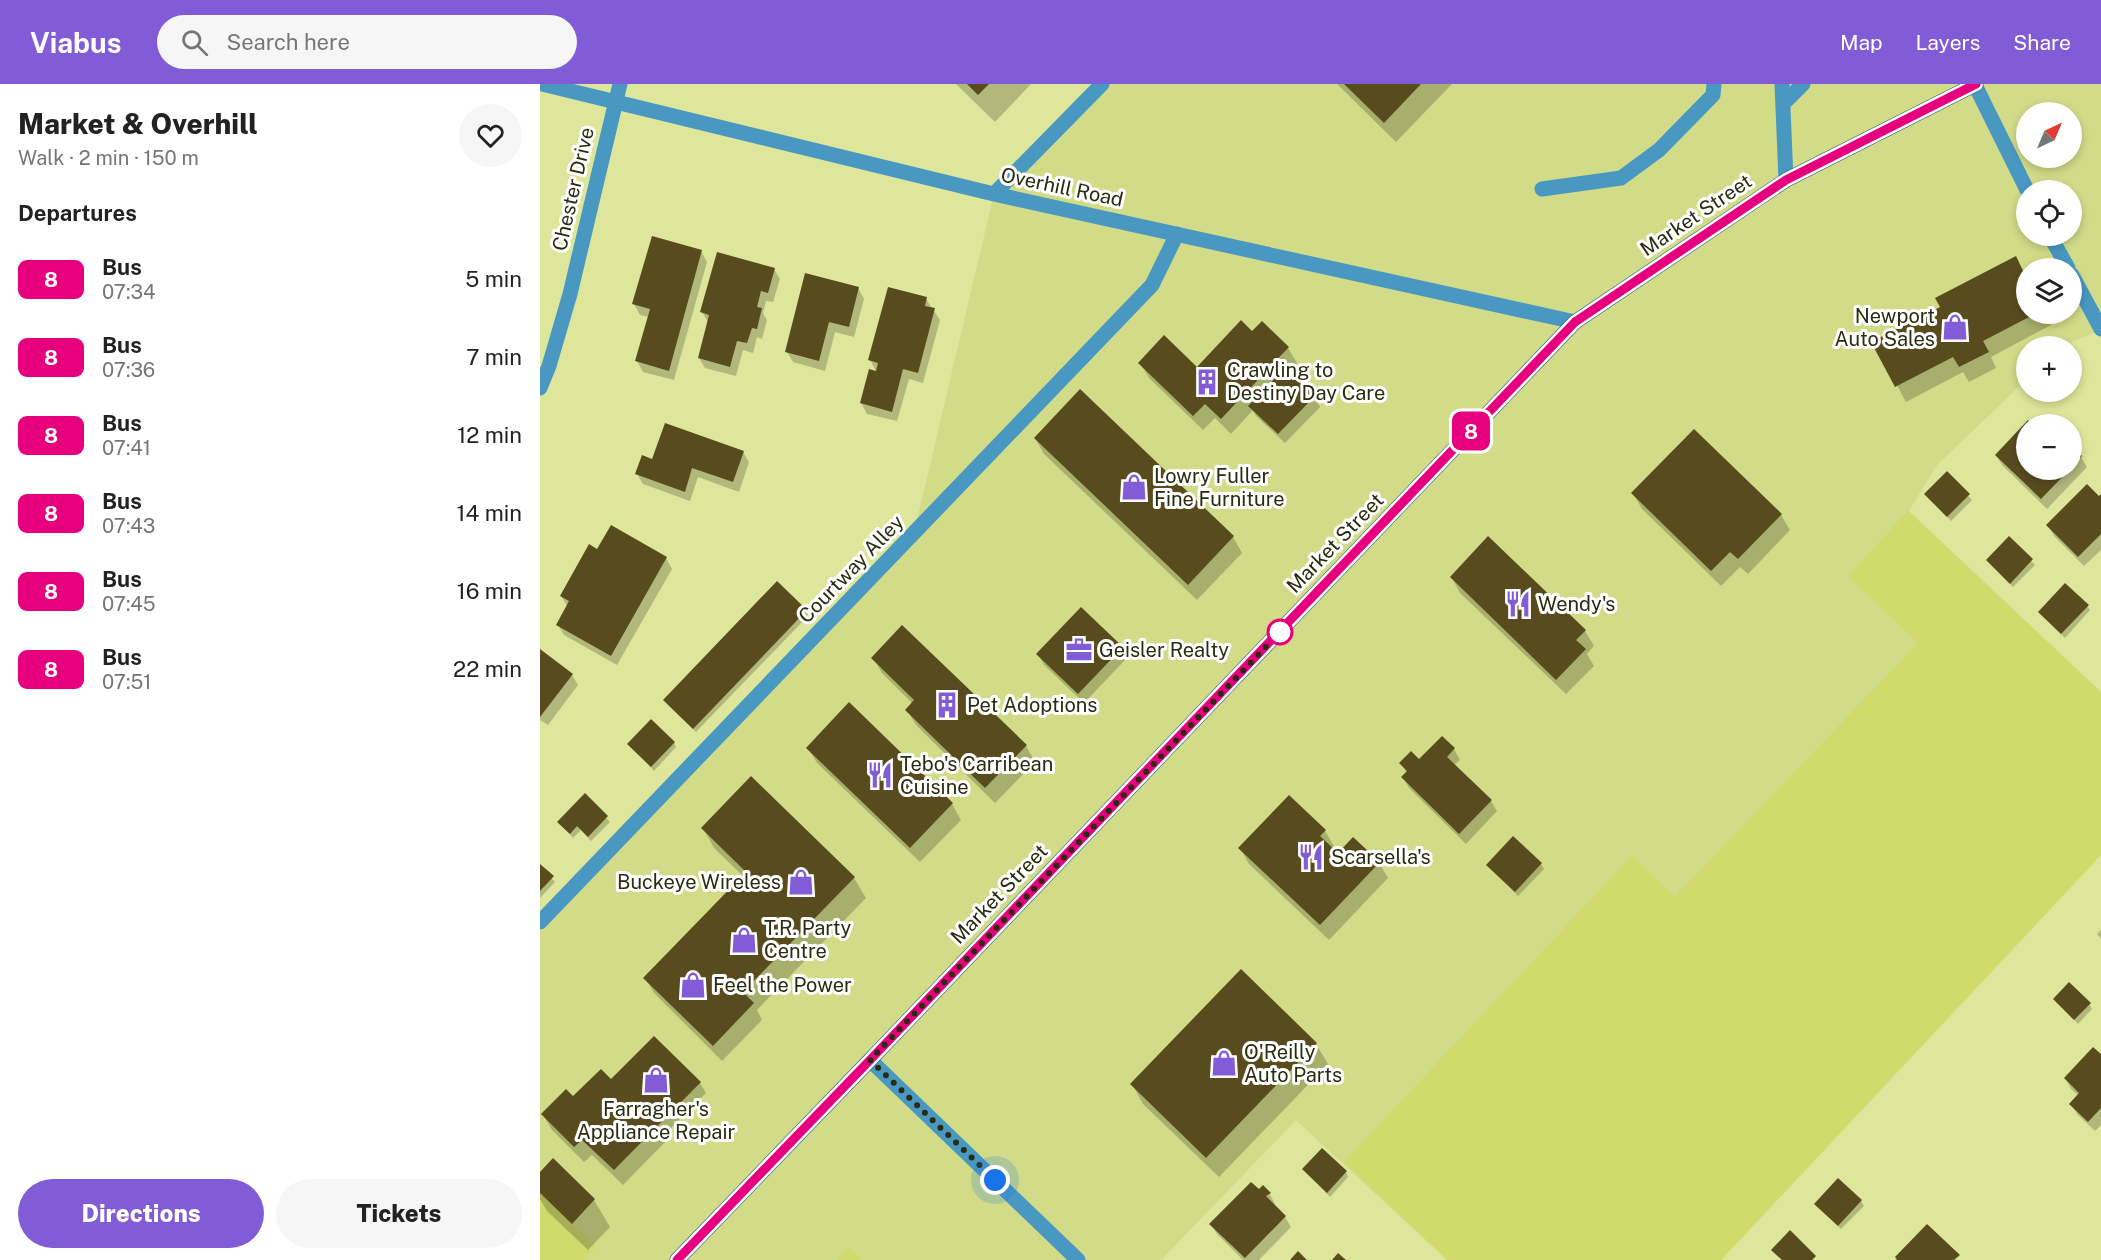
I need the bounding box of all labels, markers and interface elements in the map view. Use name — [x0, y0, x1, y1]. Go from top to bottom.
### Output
search box — [157, 15, 577, 69]
text: Viabus — [30, 26, 121, 59]
icon: search — [178, 26, 211, 59]
text: Search here — [226, 29, 350, 55]
text: Map — [1840, 30, 1883, 55]
text: Layers — [1916, 30, 1980, 55]
text: Share — [2013, 30, 2071, 55]
north arrow — [2016, 102, 2082, 168]
map controls — [2016, 102, 2082, 480]
button: heart — [459, 104, 522, 167]
text: Market & Overhill — [18, 107, 258, 140]
street label: Chester Drive — [547, 125, 599, 253]
text: Walk · 2 min · 150 m — [18, 146, 199, 170]
street label: Overhill Road — [999, 162, 1125, 212]
street label: Market Street — [1636, 169, 1756, 261]
button: locate — [2016, 180, 2082, 246]
text: Departures — [18, 200, 137, 226]
text: Bus — [102, 254, 142, 280]
button: layers — [2016, 258, 2082, 324]
text: 5 min — [465, 266, 522, 292]
text: 8 — [44, 267, 58, 292]
text: 07:34 — [102, 280, 156, 304]
place label: Newport Auto Sales — [1834, 304, 1935, 351]
shop icon: Newport Auto Sales — [1940, 312, 1970, 342]
text: Bus — [102, 332, 142, 358]
button: + — [2016, 336, 2082, 402]
text: 7 min — [466, 344, 522, 370]
text: 8 — [44, 345, 58, 370]
text: 07:36 — [102, 358, 155, 382]
place label: Crawling to Destiny Day Care — [1227, 358, 1385, 405]
building icon: Crawling to Destiny Day Care — [1192, 367, 1222, 397]
text: Bus — [102, 410, 142, 436]
line badge: 8 — [1452, 412, 1490, 450]
button: − — [2016, 414, 2082, 480]
text: 8 — [1464, 419, 1478, 444]
text: 12 min — [457, 422, 522, 448]
text: 8 — [44, 423, 58, 448]
text: 07:41 — [102, 436, 151, 460]
place label: Lowry Fuller Fine Furniture — [1154, 464, 1285, 511]
shop icon: Lowry Fuller Fine Furniture — [1119, 472, 1149, 502]
text: Bus — [102, 488, 142, 514]
street label: Market Street — [1281, 488, 1389, 598]
text: 14 min — [457, 500, 522, 526]
text: 8 — [44, 501, 58, 526]
street label: Courtway Alley — [793, 510, 909, 628]
text: 07:43 — [102, 514, 155, 538]
text: Bus — [102, 566, 142, 592]
text: 16 min — [457, 578, 522, 604]
text: 8 — [44, 579, 58, 604]
restaurant icon: Wendy's — [1503, 589, 1533, 619]
text: 07:45 — [102, 592, 155, 616]
place label: Wendy's — [1538, 592, 1615, 616]
unlabelled marker — [1267, 619, 1293, 645]
office icon: Geisler Realty — [1064, 635, 1094, 665]
place label: Geisler Realty — [1099, 638, 1229, 662]
text: Bus — [102, 644, 142, 670]
text: 22 min — [453, 656, 522, 682]
text: 8 — [44, 657, 58, 682]
text: 07:51 — [102, 670, 151, 694]
building icon: Pet Adoptions — [932, 690, 962, 720]
place label: Pet Adoptions — [967, 693, 1097, 717]
place label: Tebo's Carribean Cuisine — [900, 752, 1053, 799]
restaurant icon: Tebo's Carribean Cuisine — [865, 760, 895, 790]
street label: Market Street — [945, 839, 1053, 949]
restaurant icon: Scarsella's — [1296, 842, 1326, 872]
place label: Scarsella's — [1331, 845, 1431, 869]
shop icon: Buckeye Wireless — [786, 867, 816, 897]
place label: Buckeye Wireless — [617, 870, 781, 894]
place label: T.R. Party Centre — [764, 916, 852, 963]
shop icon: T.R. Party Centre — [729, 925, 759, 955]
shop icon: Feel the Power — [678, 970, 708, 1000]
place label: Feel the Power — [713, 973, 852, 997]
place label: O'Reilly Auto Parts — [1244, 1040, 1342, 1087]
shop icon: O'Reilly Auto Parts — [1209, 1048, 1239, 1078]
shop icon: Farragher's Appliance Repair — [641, 1065, 671, 1095]
place label: Farragher's Appliance Repair — [577, 1097, 736, 1144]
your location — [980, 1165, 1010, 1195]
button: Directions — [18, 1179, 264, 1248]
button: Tickets — [276, 1179, 522, 1248]

